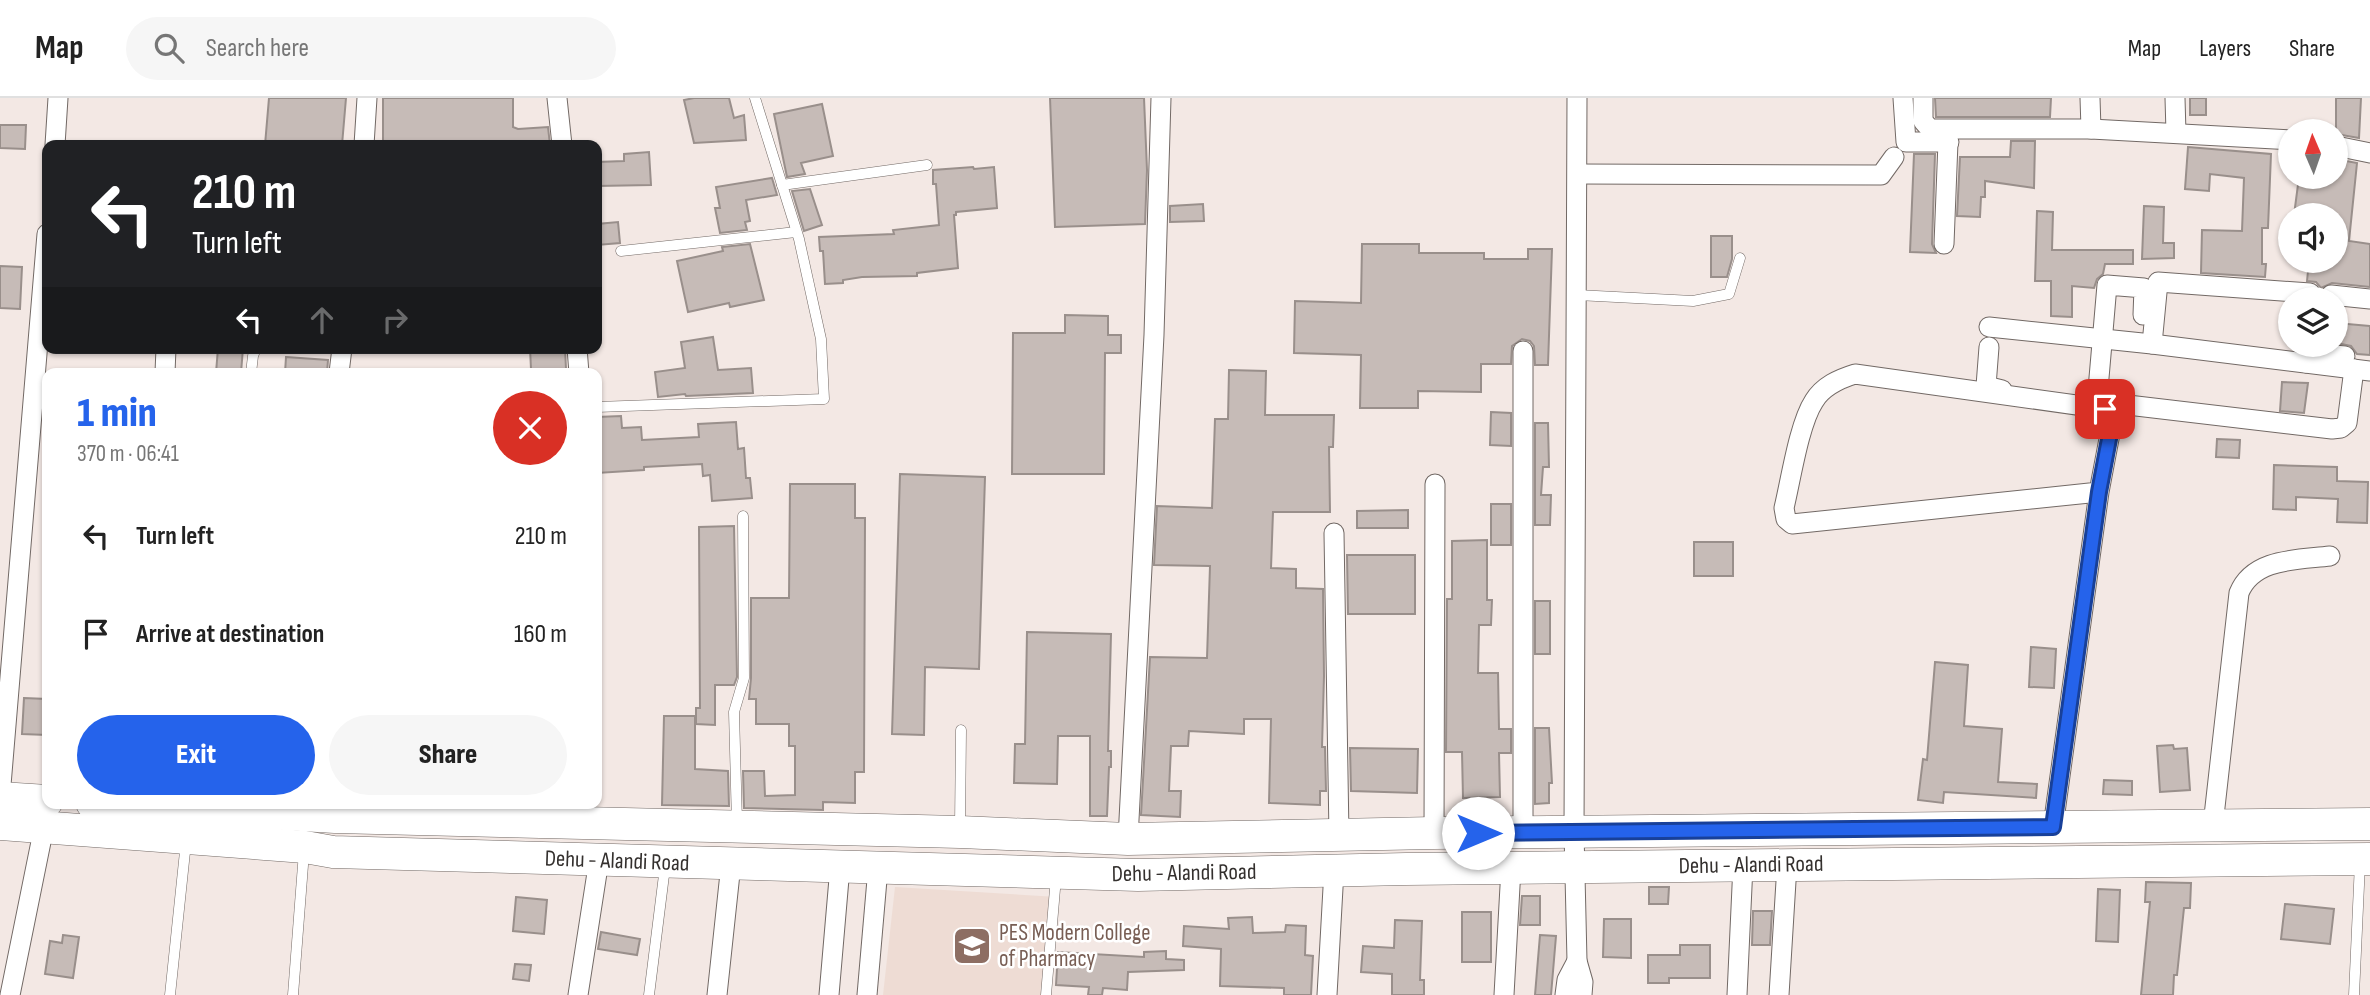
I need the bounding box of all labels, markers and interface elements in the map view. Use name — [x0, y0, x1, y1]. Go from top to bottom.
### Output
search box — [126, 17, 616, 80]
text: Map — [35, 28, 84, 68]
icon: search — [150, 29, 188, 67]
text: Search here — [206, 33, 309, 64]
text: Map — [2128, 34, 2161, 63]
text: Layers — [2199, 34, 2251, 63]
text: Share — [2289, 34, 2335, 63]
north arrow — [2278, 119, 2348, 189]
map controls — [2278, 119, 2348, 357]
text: 210 m — [192, 164, 296, 223]
icon: left — [77, 168, 168, 259]
button: sound — [2278, 203, 2348, 273]
text: Turn left — [192, 224, 282, 263]
button: layers — [2278, 287, 2348, 357]
icon: left — [230, 301, 268, 339]
icon: ahead — [303, 301, 341, 339]
icon: right — [376, 301, 414, 339]
pin — [2075, 379, 2135, 439]
text: 1 min — [77, 388, 157, 439]
icon: arrive — [2086, 390, 2124, 428]
button: close — [493, 391, 567, 465]
text: 370 m · 06:41 — [77, 440, 179, 468]
icon: left — [77, 517, 115, 555]
text: Turn left — [136, 521, 214, 552]
text: 210 m — [515, 521, 567, 552]
icon: arrive — [77, 615, 115, 653]
text: Arrive at destination — [136, 619, 324, 650]
text: 160 m — [514, 619, 567, 650]
button: Exit — [77, 715, 315, 795]
button: Share — [329, 715, 567, 795]
position arrow — [1441, 796, 1515, 870]
street label: Dehu - Alandi Road — [544, 844, 690, 878]
street label: Dehu - Alandi Road — [1678, 850, 1824, 880]
street label: Dehu - Alandi Road — [1111, 858, 1257, 888]
place label: PES Modern College of Pharmacy — [999, 919, 1150, 973]
school or university icon: PES Modern College of Pharmacy — [951, 925, 993, 967]

